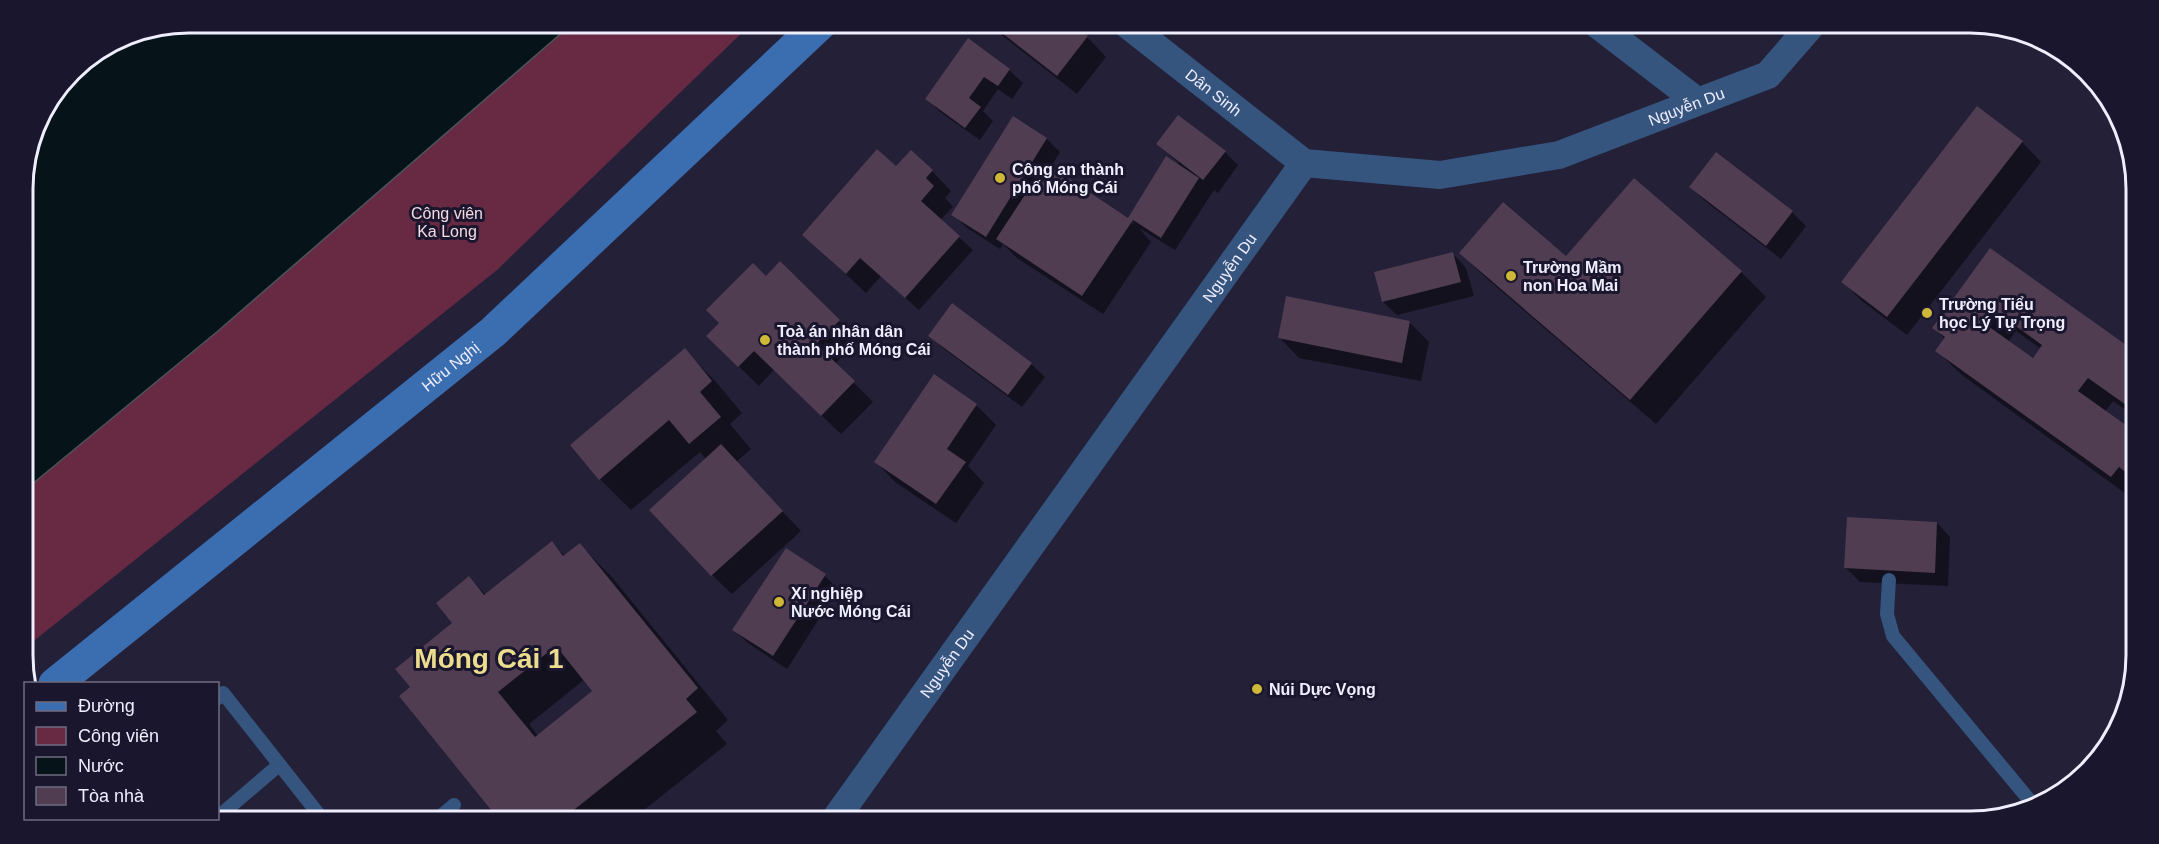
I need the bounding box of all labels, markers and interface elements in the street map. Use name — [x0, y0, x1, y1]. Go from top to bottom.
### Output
street label: Dân Sinh — [1183, 65, 1245, 119]
street label: Nguyễn Du — [1646, 84, 1727, 129]
place label: Công an thành phố Móng Cái — [1012, 161, 1124, 196]
marker: Công an thành phố Móng Cái — [993, 171, 1007, 185]
park label: Công viên Ka Long — [411, 205, 483, 240]
street label: Nguyễn Du — [1199, 230, 1259, 305]
place label: Trường Mầm non Hoa Mai — [1523, 259, 1622, 294]
marker: Trường Mầm non Hoa Mai — [1504, 269, 1518, 283]
place label: Trường Tiểu học Lý Tự Trọng — [1939, 296, 2065, 331]
marker: Trường Tiểu học Lý Tự Trọng — [1920, 306, 1934, 320]
place label: Toà án nhân dân thành phố Móng Cái — [777, 323, 931, 358]
marker: Toà án nhân dân thành phố Móng Cái — [758, 333, 772, 347]
street label: Hữu Nghị — [418, 338, 482, 395]
place label: Xí nghiệp Nước Móng Cái — [791, 585, 911, 620]
marker: Xí nghiệp Nước Móng Cái — [772, 595, 786, 609]
street label: Nguyễn Du — [917, 626, 977, 701]
district label: Móng Cái 1 — [414, 643, 564, 674]
place label: Núi Dực Vọng — [1269, 681, 1376, 698]
legend — [24, 682, 219, 820]
marker: Núi Dực Vọng — [1250, 682, 1264, 696]
text: Đường — [78, 696, 135, 716]
text: Công viên — [78, 726, 159, 746]
text: Nước — [78, 756, 124, 776]
text: Tòa nhà — [78, 786, 145, 806]

